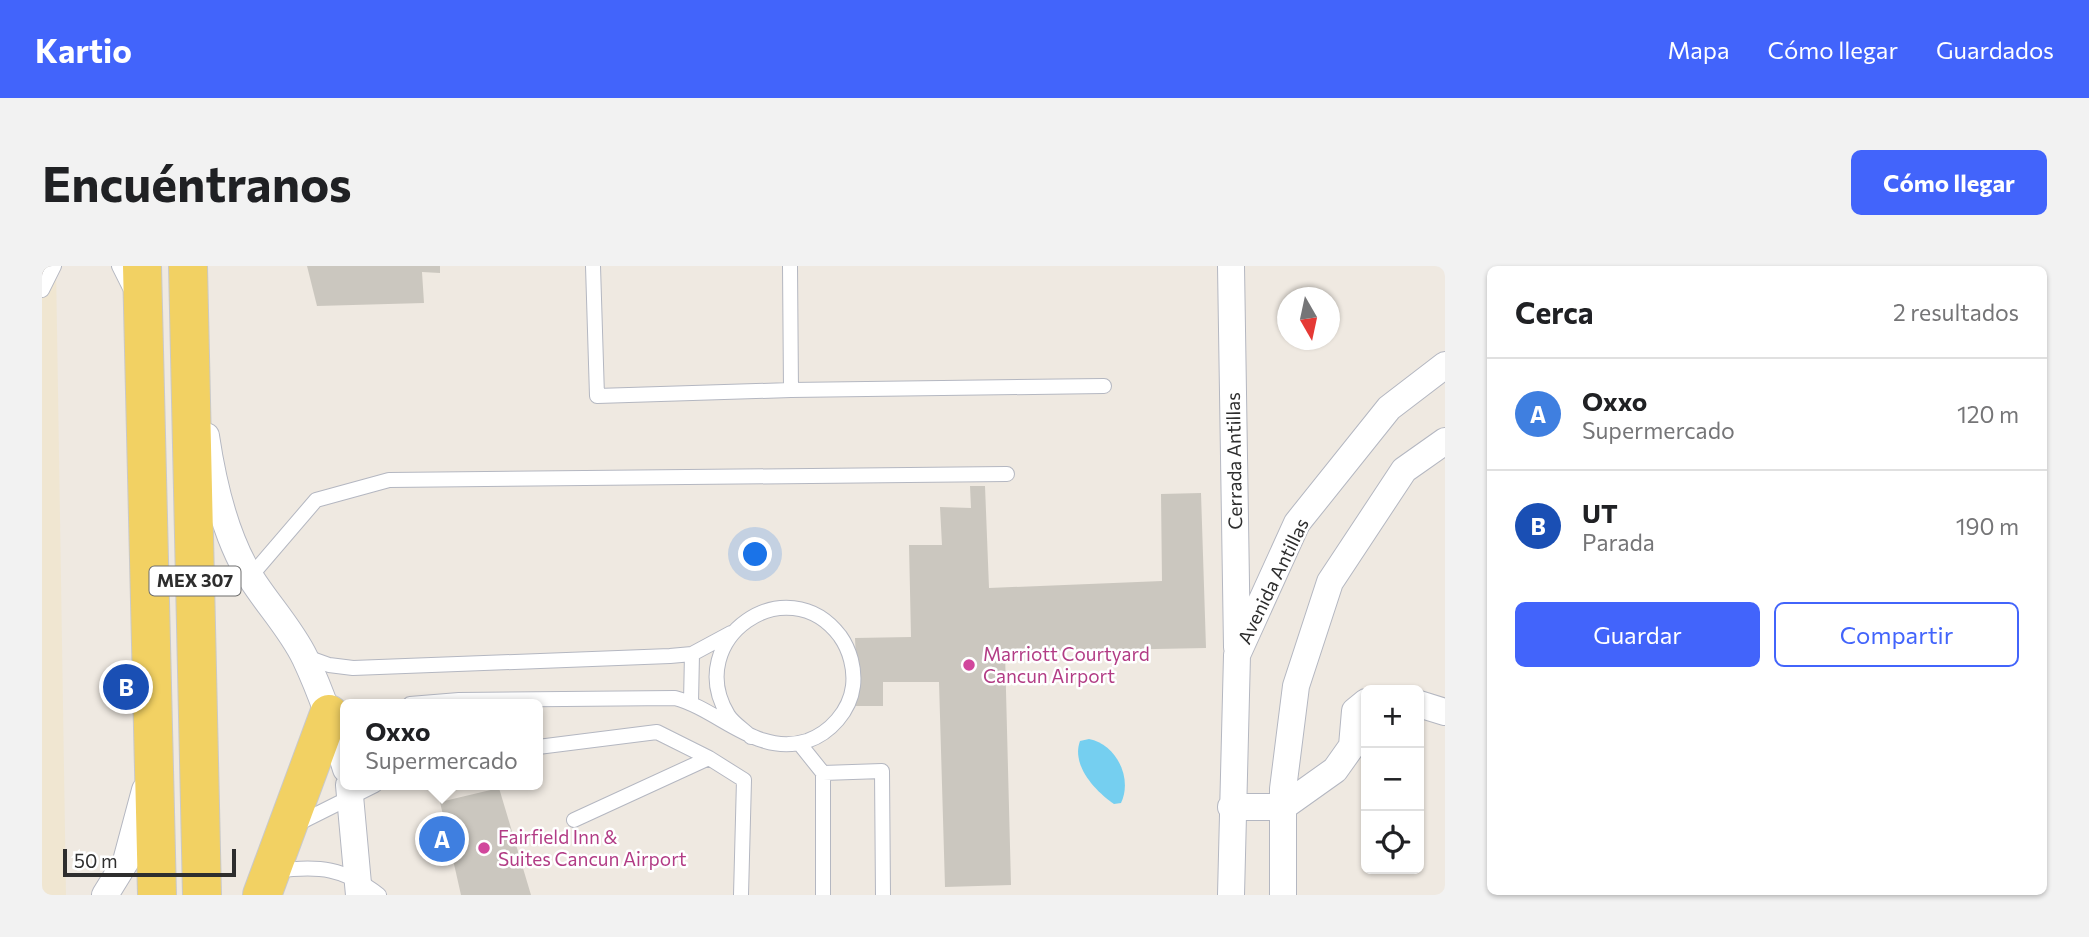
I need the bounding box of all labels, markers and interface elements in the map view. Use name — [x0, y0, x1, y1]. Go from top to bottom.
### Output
text: Kartio — [35, 29, 132, 70]
text: Mapa — [1667, 35, 1730, 64]
text: Cómo llegar — [1768, 35, 1898, 64]
text: Guardados — [1936, 35, 2054, 64]
button: Cómo llegar — [1851, 150, 2047, 215]
text: Encuéntranos — [42, 152, 352, 212]
north arrow — [1277, 287, 1340, 350]
text: Cerca — [1515, 293, 1594, 330]
text: 2 resultados — [1893, 298, 2019, 326]
text: Oxxo — [1582, 385, 1647, 416]
street label: Cerrada Antillas — [1221, 392, 1246, 530]
text: A — [1530, 400, 1546, 428]
text: 120 m — [1957, 400, 2019, 428]
text: Supermercado — [1582, 416, 1735, 444]
text: UT — [1582, 497, 1618, 528]
text: B — [1530, 512, 1546, 540]
text: 190 m — [1956, 512, 2019, 540]
street label: Avenida Antillas — [1232, 514, 1313, 647]
text: Parada — [1582, 528, 1655, 556]
your location — [738, 537, 772, 571]
road number: MEX 307 — [150, 566, 240, 596]
button: Guardar — [1515, 602, 1760, 667]
button: Compartir — [1774, 602, 2019, 667]
place label: Marriott Courtyard Cancun Airport — [983, 642, 1150, 687]
marker: Marriott Courtyard Cancun Airport — [961, 657, 977, 673]
pin: B — [103, 661, 149, 713]
map controls — [1361, 685, 1424, 874]
button: + — [1361, 685, 1424, 748]
popup — [340, 699, 543, 790]
text: Oxxo — [365, 715, 430, 746]
text: Supermercado — [365, 746, 518, 774]
button: − — [1361, 748, 1424, 811]
button: locate — [1361, 811, 1424, 874]
pin: A — [419, 813, 465, 865]
place label: Fairfield Inn & Suites Cancun Airport — [498, 825, 687, 870]
marker: Fairfield Inn & Suites Cancun Airport — [476, 840, 492, 856]
scale bar — [63, 846, 236, 878]
text: 50 m — [74, 849, 118, 872]

